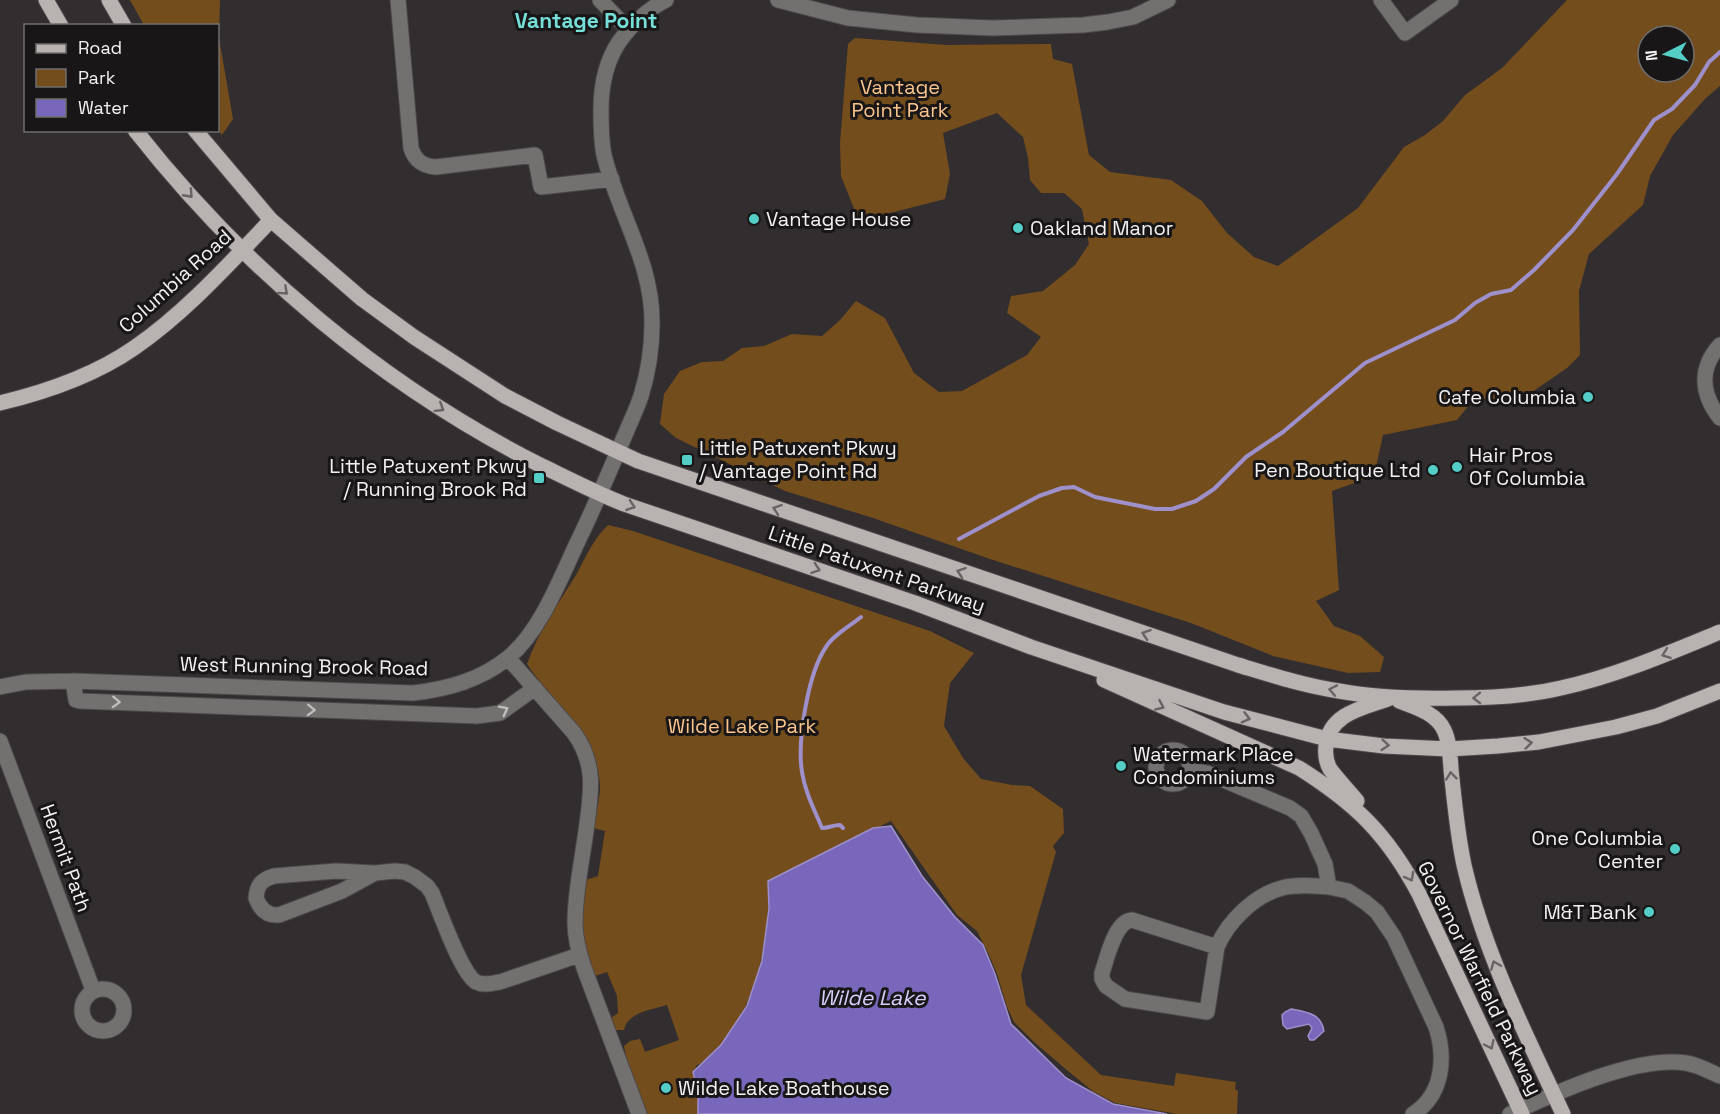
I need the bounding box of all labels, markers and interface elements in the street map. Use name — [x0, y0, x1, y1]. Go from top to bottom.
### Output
district label: Vantage Point — [515, 7, 657, 34]
legend — [24, 24, 219, 132]
north arrow — [1636, 24, 1696, 84]
text: Road — [78, 36, 122, 59]
text: N — [1641, 49, 1663, 62]
text: Park — [78, 66, 116, 89]
park label: Vantage Point Park — [852, 74, 949, 123]
text: Water — [78, 96, 129, 119]
one-way arrow — [182, 187, 193, 198]
place label: Vantage House — [766, 206, 911, 232]
marker: Vantage House — [747, 212, 761, 226]
place label: Oakland Manor — [1030, 215, 1173, 241]
marker: Oakland Manor — [1011, 221, 1025, 235]
street label: Columbia Road — [113, 223, 237, 339]
one-way arrow — [277, 283, 288, 294]
place label: Cafe Columbia — [1438, 384, 1576, 410]
marker: Cafe Columbia — [1581, 390, 1595, 404]
one-way arrow — [433, 401, 444, 412]
place label: Little Patuxent Pkwy / Vantage Point Rd — [699, 435, 897, 484]
place label: Hair Pros Of Columbia — [1469, 442, 1585, 491]
place label: Little Patuxent Pkwy / Running Brook Rd — [329, 453, 527, 502]
marker: Little Patuxent Pkwy / Vantage Point Rd — [680, 453, 694, 467]
place label: Pen Boutique Ltd — [1254, 457, 1421, 483]
marker: Hair Pros Of Columbia — [1450, 460, 1464, 474]
marker: Pen Boutique Ltd — [1426, 463, 1440, 477]
marker: Little Patuxent Pkwy / Running Brook Rd — [532, 471, 546, 485]
one-way arrow — [626, 499, 636, 512]
one-way arrow — [772, 503, 783, 516]
street label: Little Patuxent Parkway — [765, 520, 989, 618]
one-way arrow — [810, 562, 821, 575]
one-way arrow — [956, 566, 967, 579]
one-way arrow — [1141, 629, 1152, 642]
one-way arrow — [1661, 647, 1672, 659]
street label: West Running Brook Road — [180, 651, 428, 681]
one-way arrow — [1328, 684, 1338, 697]
one-way arrow — [1472, 692, 1481, 704]
one-way arrow — [111, 696, 120, 709]
one-way arrow — [1154, 698, 1165, 710]
one-way arrow — [306, 703, 315, 716]
one-way arrow — [498, 706, 508, 717]
one-way arrow — [1240, 711, 1250, 723]
park label: Wilde Lake Park — [668, 713, 816, 739]
one-way arrow — [1523, 737, 1532, 750]
one-way arrow — [1380, 739, 1389, 752]
place label: Watermark Place Condominiums — [1133, 741, 1293, 790]
marker: Watermark Place Condominiums — [1114, 759, 1128, 773]
one-way arrow — [1446, 771, 1458, 780]
street label: Hermit Path — [34, 800, 98, 916]
place label: One Columbia Center — [1532, 825, 1663, 874]
marker: One Columbia Center — [1668, 842, 1682, 856]
street label: Governor Warfield Parkway — [1412, 857, 1548, 1099]
one-way arrow — [1403, 871, 1414, 881]
place label: M&T Bank — [1543, 899, 1637, 925]
marker: M&T Bank — [1642, 905, 1656, 919]
one-way arrow — [1490, 960, 1502, 971]
water label: Wilde Lake — [819, 984, 927, 1011]
one-way arrow — [1483, 1039, 1495, 1050]
place label: Wilde Lake Boathouse — [678, 1075, 890, 1101]
marker: Wilde Lake Boathouse — [659, 1081, 673, 1095]

